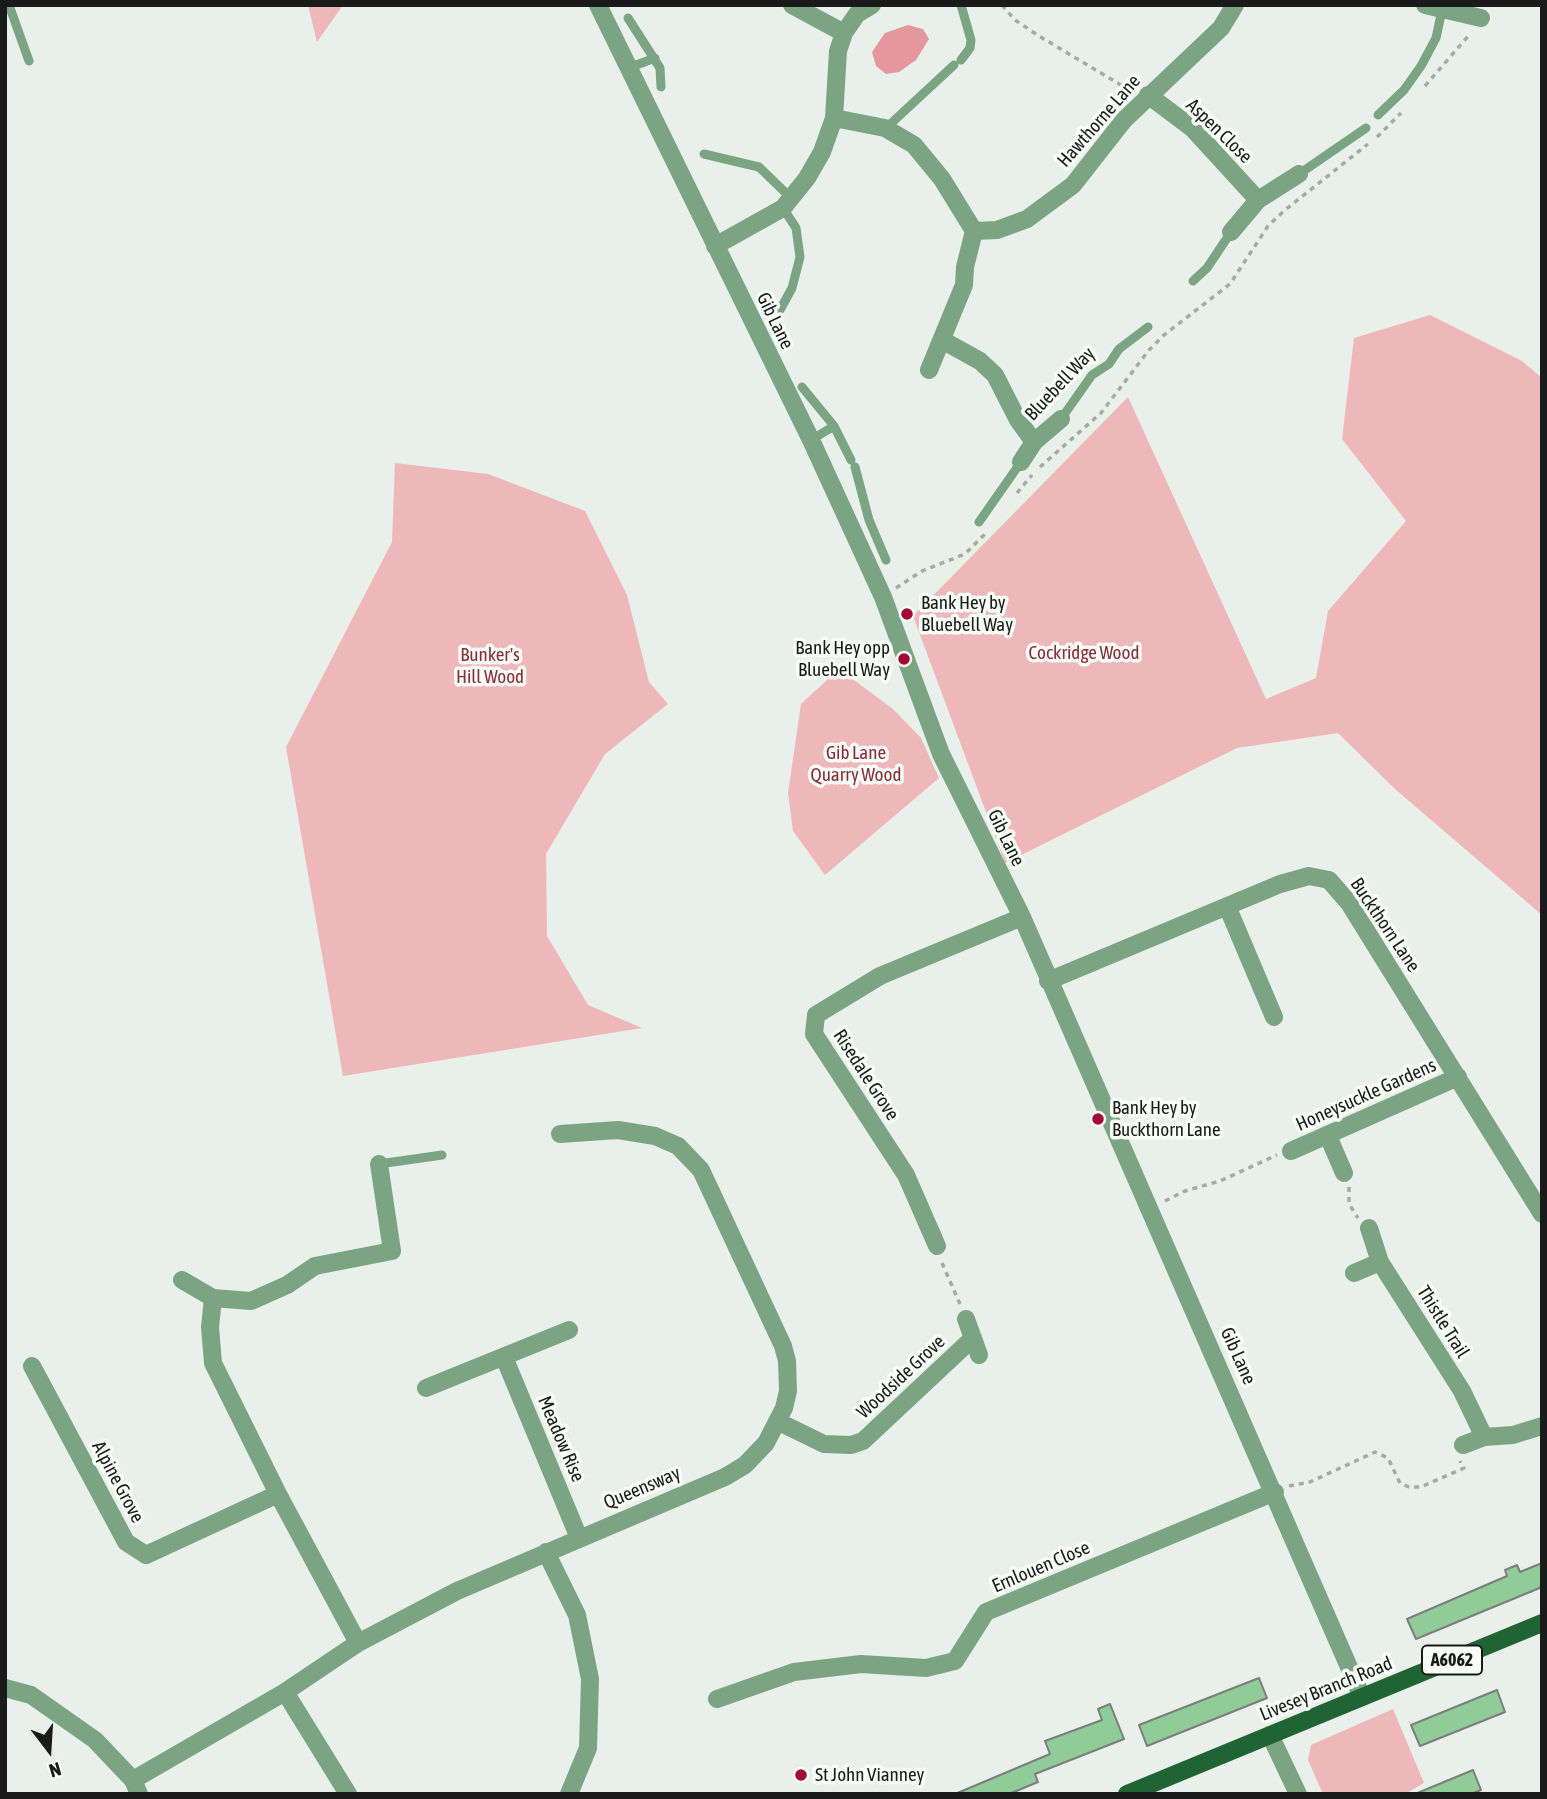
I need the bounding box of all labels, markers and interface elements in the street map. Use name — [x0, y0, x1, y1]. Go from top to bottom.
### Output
street label: Hawthorne Lane — [1053, 70, 1145, 172]
street label: Aspen Close — [1181, 94, 1257, 168]
street label: Gib Lane — [752, 289, 798, 353]
street label: Bluebell Way — [1020, 343, 1100, 425]
place label: Bank Hey by Bluebell Way — [921, 592, 1013, 636]
marker: Bank Hey by Bluebell Way — [899, 606, 915, 622]
place label: Bank Hey opp Bluebell Way — [795, 637, 890, 681]
park label: Cockridge Wood — [1029, 642, 1139, 664]
park label: Bunker's Hill Wood — [456, 644, 524, 688]
marker: Bank Hey opp Bluebell Way — [896, 651, 912, 667]
park label: Gib Lane Quarry Wood — [811, 742, 901, 786]
street label: Gib Lane — [983, 806, 1029, 870]
street label: Buckthorn Lane — [1345, 874, 1425, 976]
street label: Risedale Grove — [828, 1025, 904, 1125]
street label: Honeysuckle Gardens — [1292, 1054, 1440, 1136]
place label: Bank Hey by Buckthorn Lane — [1112, 1097, 1221, 1141]
marker: Bank Hey by Buckthorn Lane — [1090, 1111, 1106, 1127]
street label: Thistle Trail — [1412, 1282, 1474, 1362]
street label: Gib Lane — [1215, 1324, 1261, 1388]
street label: Woodside Grove — [852, 1330, 950, 1424]
street label: Meadow Rise — [533, 1393, 589, 1485]
street label: Alpine Grove — [87, 1437, 149, 1527]
street label: Queensway — [600, 1462, 684, 1514]
street label: Ernlouen Close — [989, 1536, 1093, 1598]
road number: A6062 — [1422, 1646, 1482, 1674]
street label: Livesey Branch Road — [1256, 1652, 1396, 1726]
north arrow — [14, 1715, 84, 1785]
text: N — [47, 1758, 64, 1782]
place label: St John Vianney — [815, 1764, 924, 1786]
marker: St John Vianney — [793, 1767, 809, 1783]

